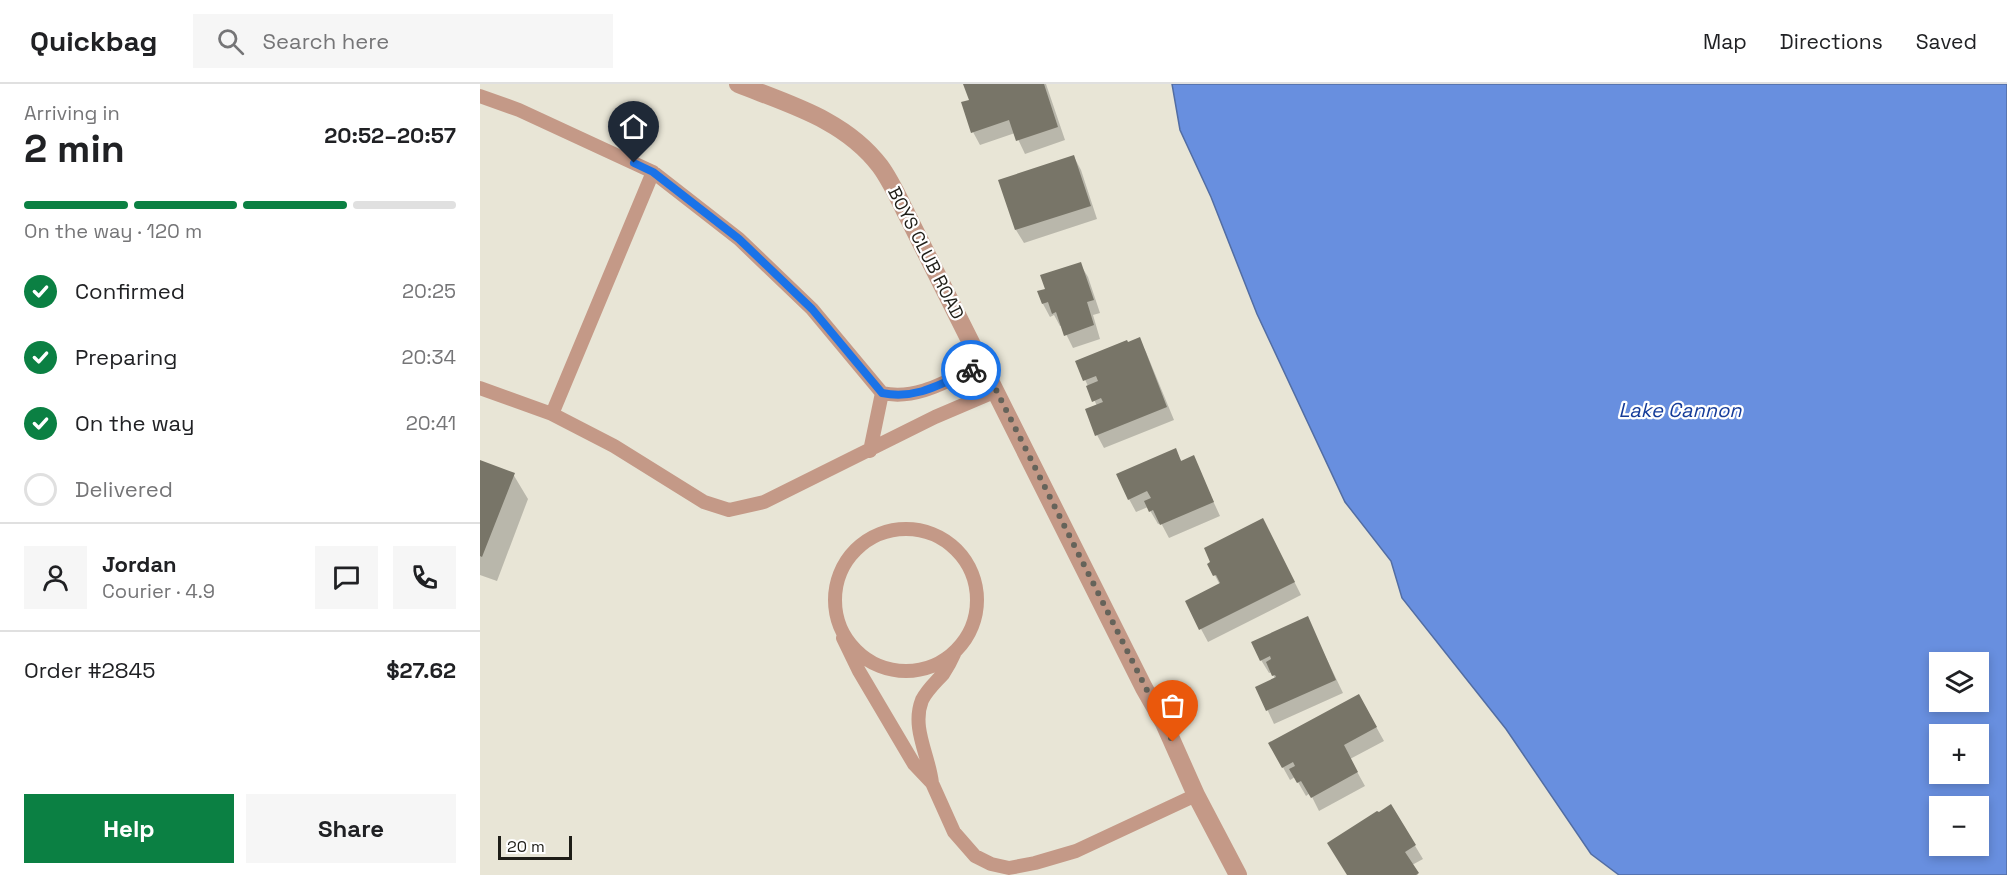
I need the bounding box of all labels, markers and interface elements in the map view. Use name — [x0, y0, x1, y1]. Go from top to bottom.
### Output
search box — [193, 14, 613, 68]
text: Quickbag — [30, 23, 157, 59]
icon: search — [214, 25, 247, 58]
text: Search here — [262, 27, 389, 55]
text: Map — [1703, 28, 1747, 55]
text: Directions — [1780, 28, 1883, 55]
text: Saved — [1916, 28, 1977, 55]
text: Arriving in — [24, 100, 120, 126]
pin — [608, 101, 659, 163]
icon: home — [617, 110, 650, 143]
text: 20:52–20:57 — [324, 121, 456, 149]
text: 2 min — [24, 124, 125, 173]
street label: BOYS CLUB ROAD — [883, 183, 970, 323]
text: On the way · 120 m — [24, 218, 202, 244]
icon: check — [24, 275, 57, 308]
text: Confirmed — [75, 277, 185, 305]
text: 20:25 — [402, 278, 456, 304]
courier — [941, 340, 1001, 400]
icon: check — [24, 341, 57, 374]
text: Preparing — [75, 343, 177, 371]
text: 20:34 — [401, 344, 456, 370]
icon: bike — [955, 354, 988, 387]
water label: Lake Cannon — [1618, 397, 1742, 423]
icon: check — [24, 407, 57, 440]
text: On the way — [75, 409, 194, 437]
text: 20:41 — [406, 410, 456, 436]
text: Delivered — [75, 475, 173, 503]
button: person — [24, 546, 87, 609]
button: chat — [315, 546, 378, 609]
button: phone — [393, 546, 456, 609]
text: Jordan — [102, 550, 177, 578]
text: Courier · 4.9 — [102, 578, 215, 604]
map controls — [1929, 652, 1989, 856]
button: layers — [1929, 652, 1989, 712]
text: Order #2845 — [24, 656, 155, 684]
text: $27.62 — [386, 656, 456, 684]
pin — [1147, 680, 1198, 742]
icon: bag — [1156, 689, 1189, 722]
button: + — [1929, 724, 1989, 784]
button: Help — [24, 794, 234, 863]
button: Share — [246, 794, 456, 863]
button: − — [1929, 796, 1989, 856]
scale bar — [498, 833, 572, 860]
text: 20 m — [507, 836, 545, 857]

